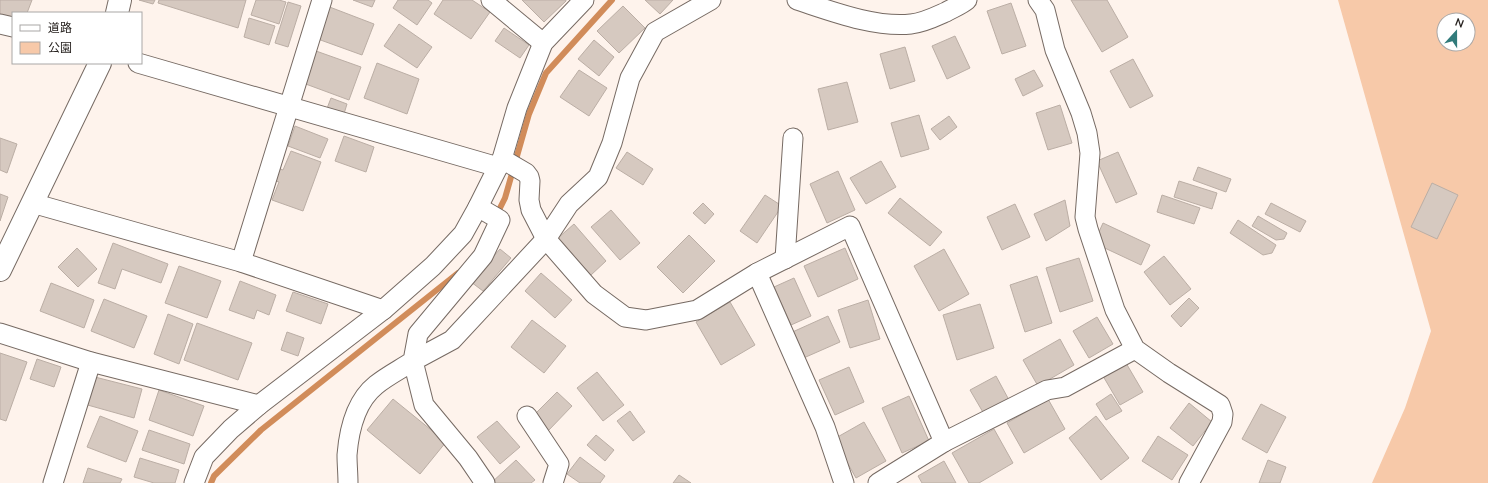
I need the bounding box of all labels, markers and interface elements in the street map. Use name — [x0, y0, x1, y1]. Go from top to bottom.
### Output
legend — [12, 12, 142, 64]
north arrow — [1436, 12, 1476, 52]
text: N — [1453, 15, 1466, 31]
text: 道路 — [48, 20, 72, 35]
text: 公園 — [48, 40, 72, 55]

